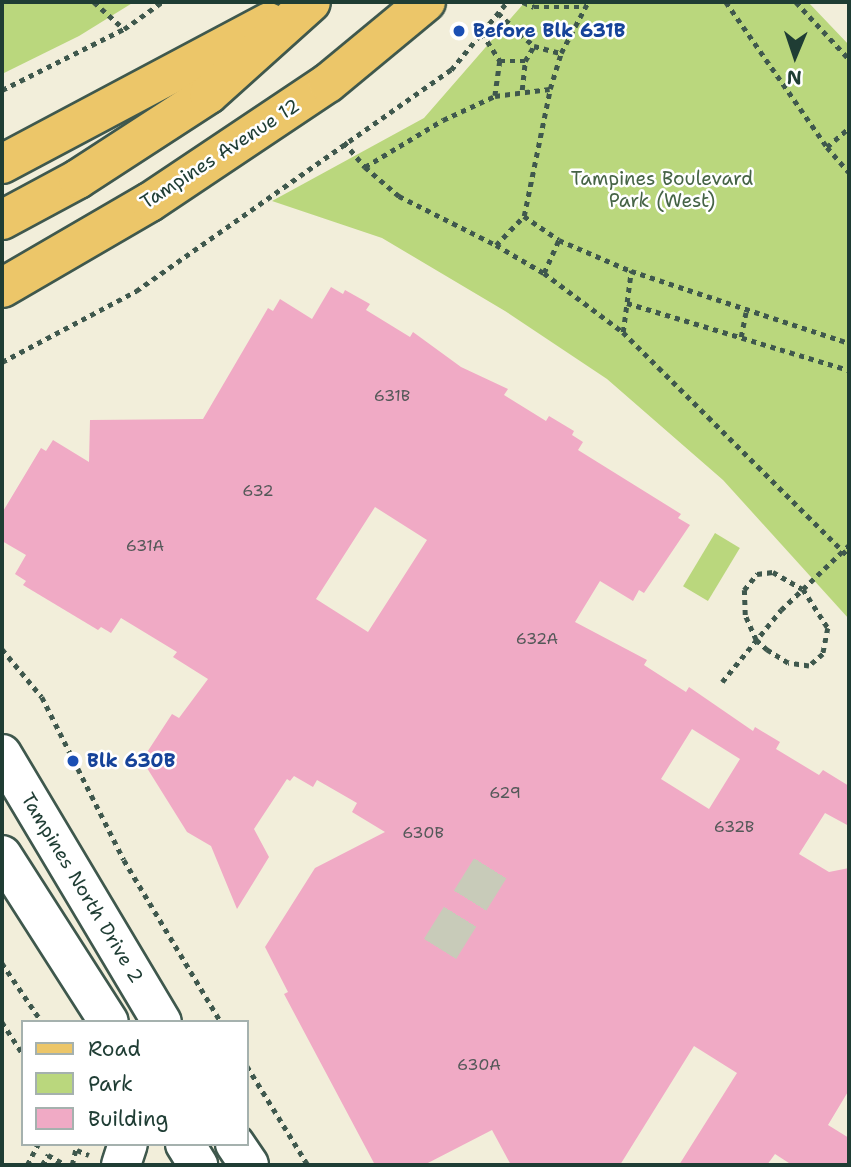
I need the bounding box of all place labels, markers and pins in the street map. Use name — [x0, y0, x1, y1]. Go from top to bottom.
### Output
place label: Before Blk 631B — [473, 20, 626, 42]
marker: Before Blk 631B — [451, 23, 467, 39]
place label: Blk 630B — [87, 750, 175, 772]
marker: Blk 630B — [65, 753, 81, 769]

